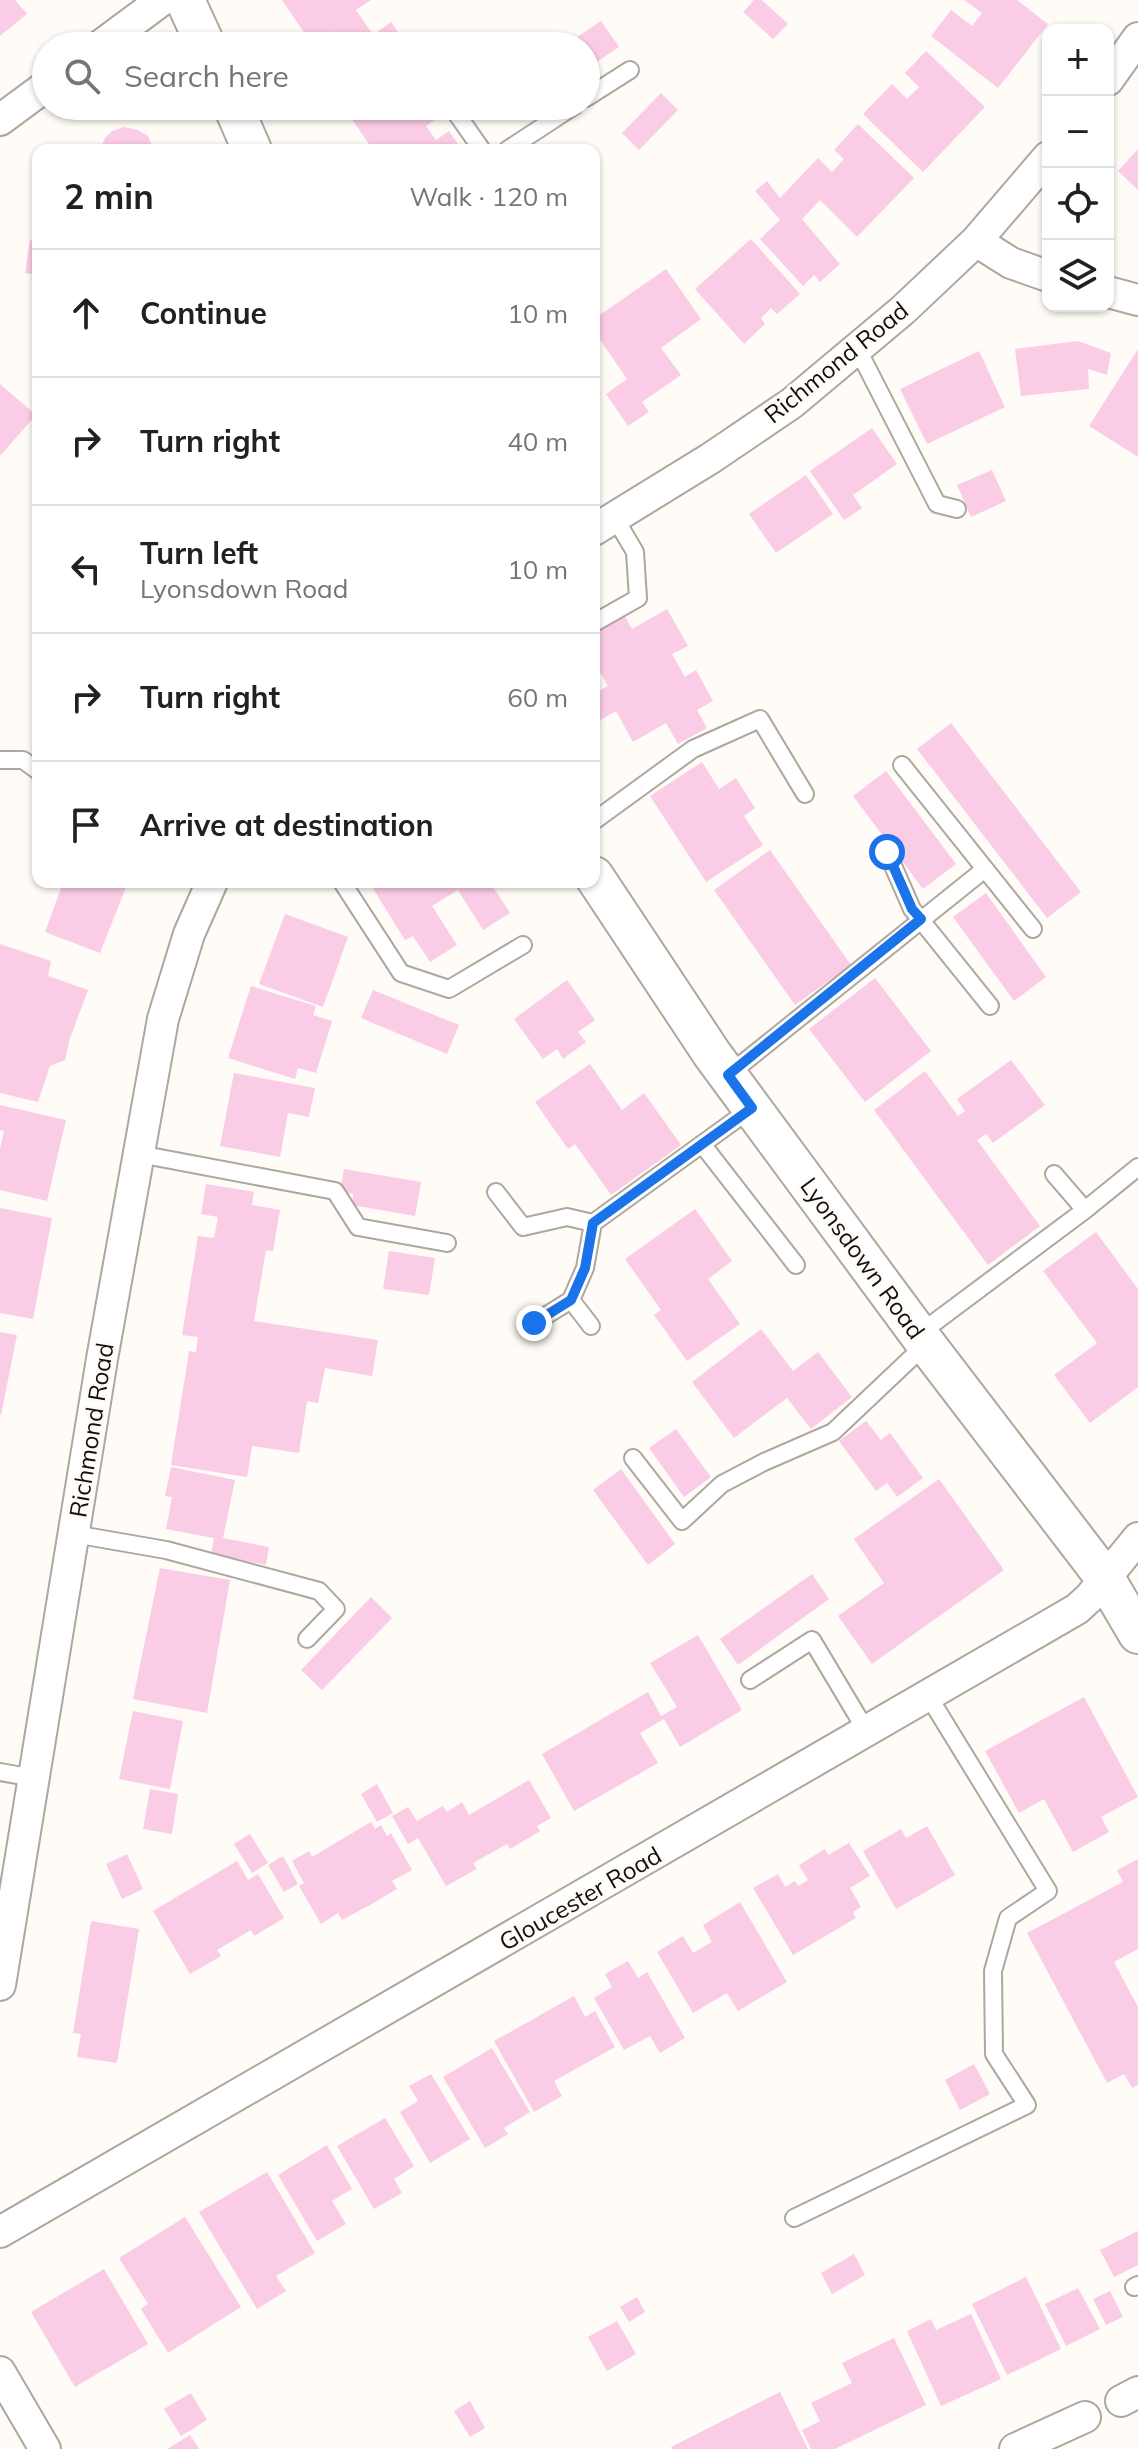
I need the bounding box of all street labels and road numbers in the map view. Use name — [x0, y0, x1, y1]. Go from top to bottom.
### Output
street label: Richmond Road — [758, 295, 914, 429]
street label: Lyonsdown Road — [794, 1171, 932, 1345]
street label: Richmond Road — [62, 1340, 120, 1520]
street label: Gloucester Road — [493, 1839, 667, 1957]

